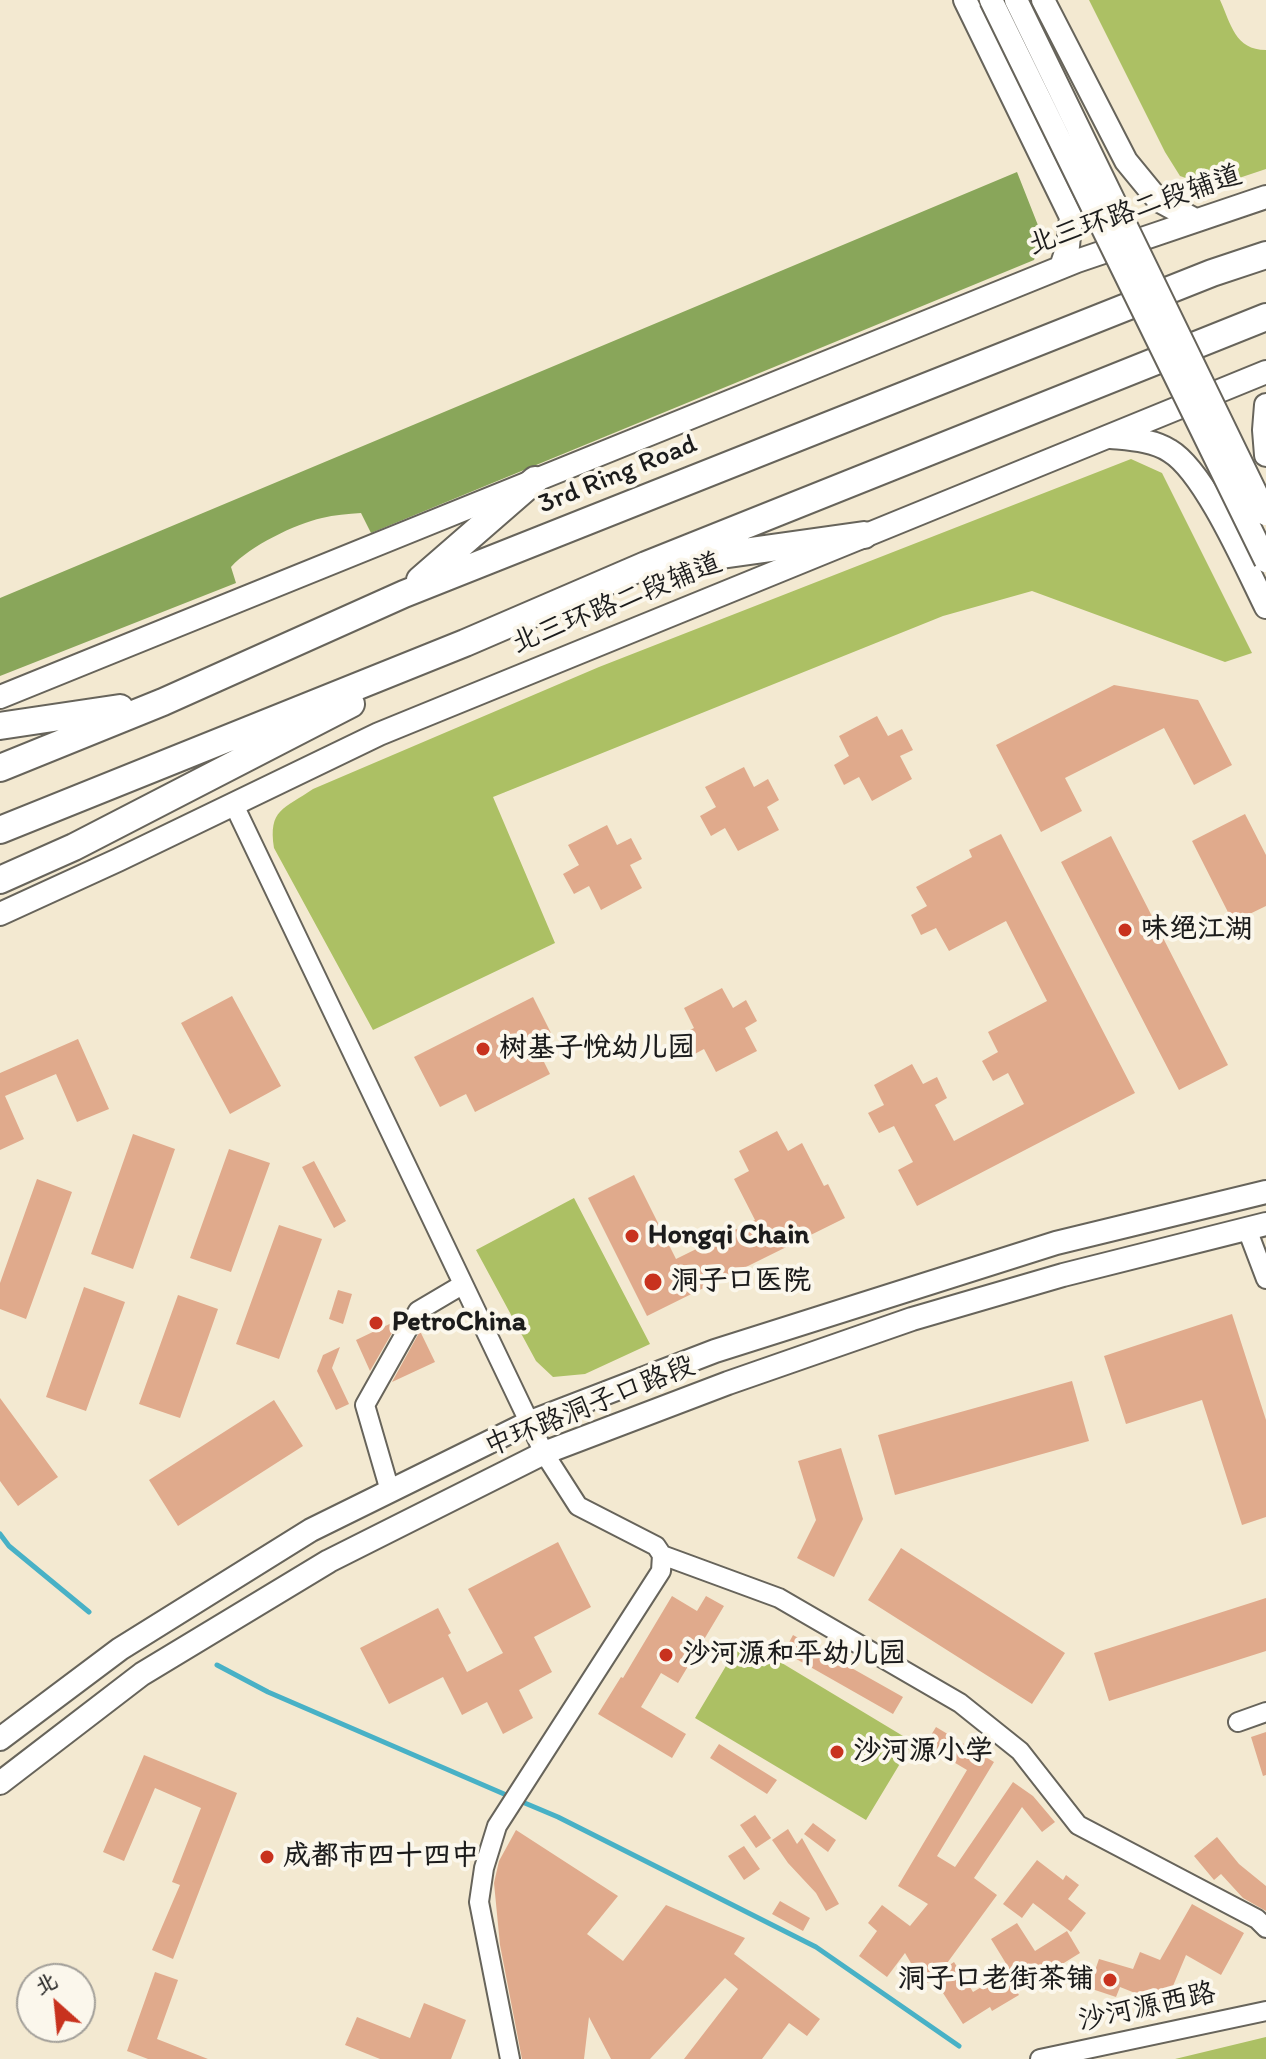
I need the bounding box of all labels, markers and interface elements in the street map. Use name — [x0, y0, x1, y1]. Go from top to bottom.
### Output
street label: 北三环路二段辅道 — [1024, 159, 1246, 263]
street label: 3rd Ring Road — [534, 428, 702, 522]
street label: 北三环路二段辅道 — [507, 546, 727, 662]
place label: 味绝江湖 — [1141, 913, 1253, 947]
marker: 味绝江湖 — [1116, 921, 1134, 939]
place label: 树基子悦幼儿园 — [499, 1032, 695, 1066]
marker: 树基子悦幼儿园 — [474, 1040, 492, 1058]
place label: Hongqi Chain — [648, 1219, 809, 1253]
marker: Hongqi Chain — [623, 1227, 641, 1245]
place label: 洞子口医院 — [671, 1265, 811, 1299]
marker: 洞子口医院 — [642, 1271, 664, 1293]
place label: PetroChina — [392, 1306, 526, 1340]
marker: PetroChina — [367, 1314, 385, 1332]
street label: 中环路洞子口路段 — [480, 1349, 700, 1465]
place label: 沙河源和平幼儿园 — [682, 1638, 906, 1672]
marker: 沙河源和平幼儿园 — [657, 1646, 675, 1664]
place label: 沙河源小学 — [853, 1735, 993, 1769]
marker: 沙河源小学 — [828, 1743, 846, 1761]
place label: 成都市四十四中 — [283, 1840, 479, 1874]
marker: 成都市四十四中 — [258, 1848, 276, 1866]
north arrow — [16, 1963, 96, 2043]
place label: 洞子口老街茶铺 — [898, 1963, 1094, 1997]
text: 北 — [30, 1966, 62, 2000]
marker: 洞子口老街茶铺 — [1101, 1971, 1119, 1989]
street label: 沙河源西路 — [1075, 1977, 1219, 2039]

